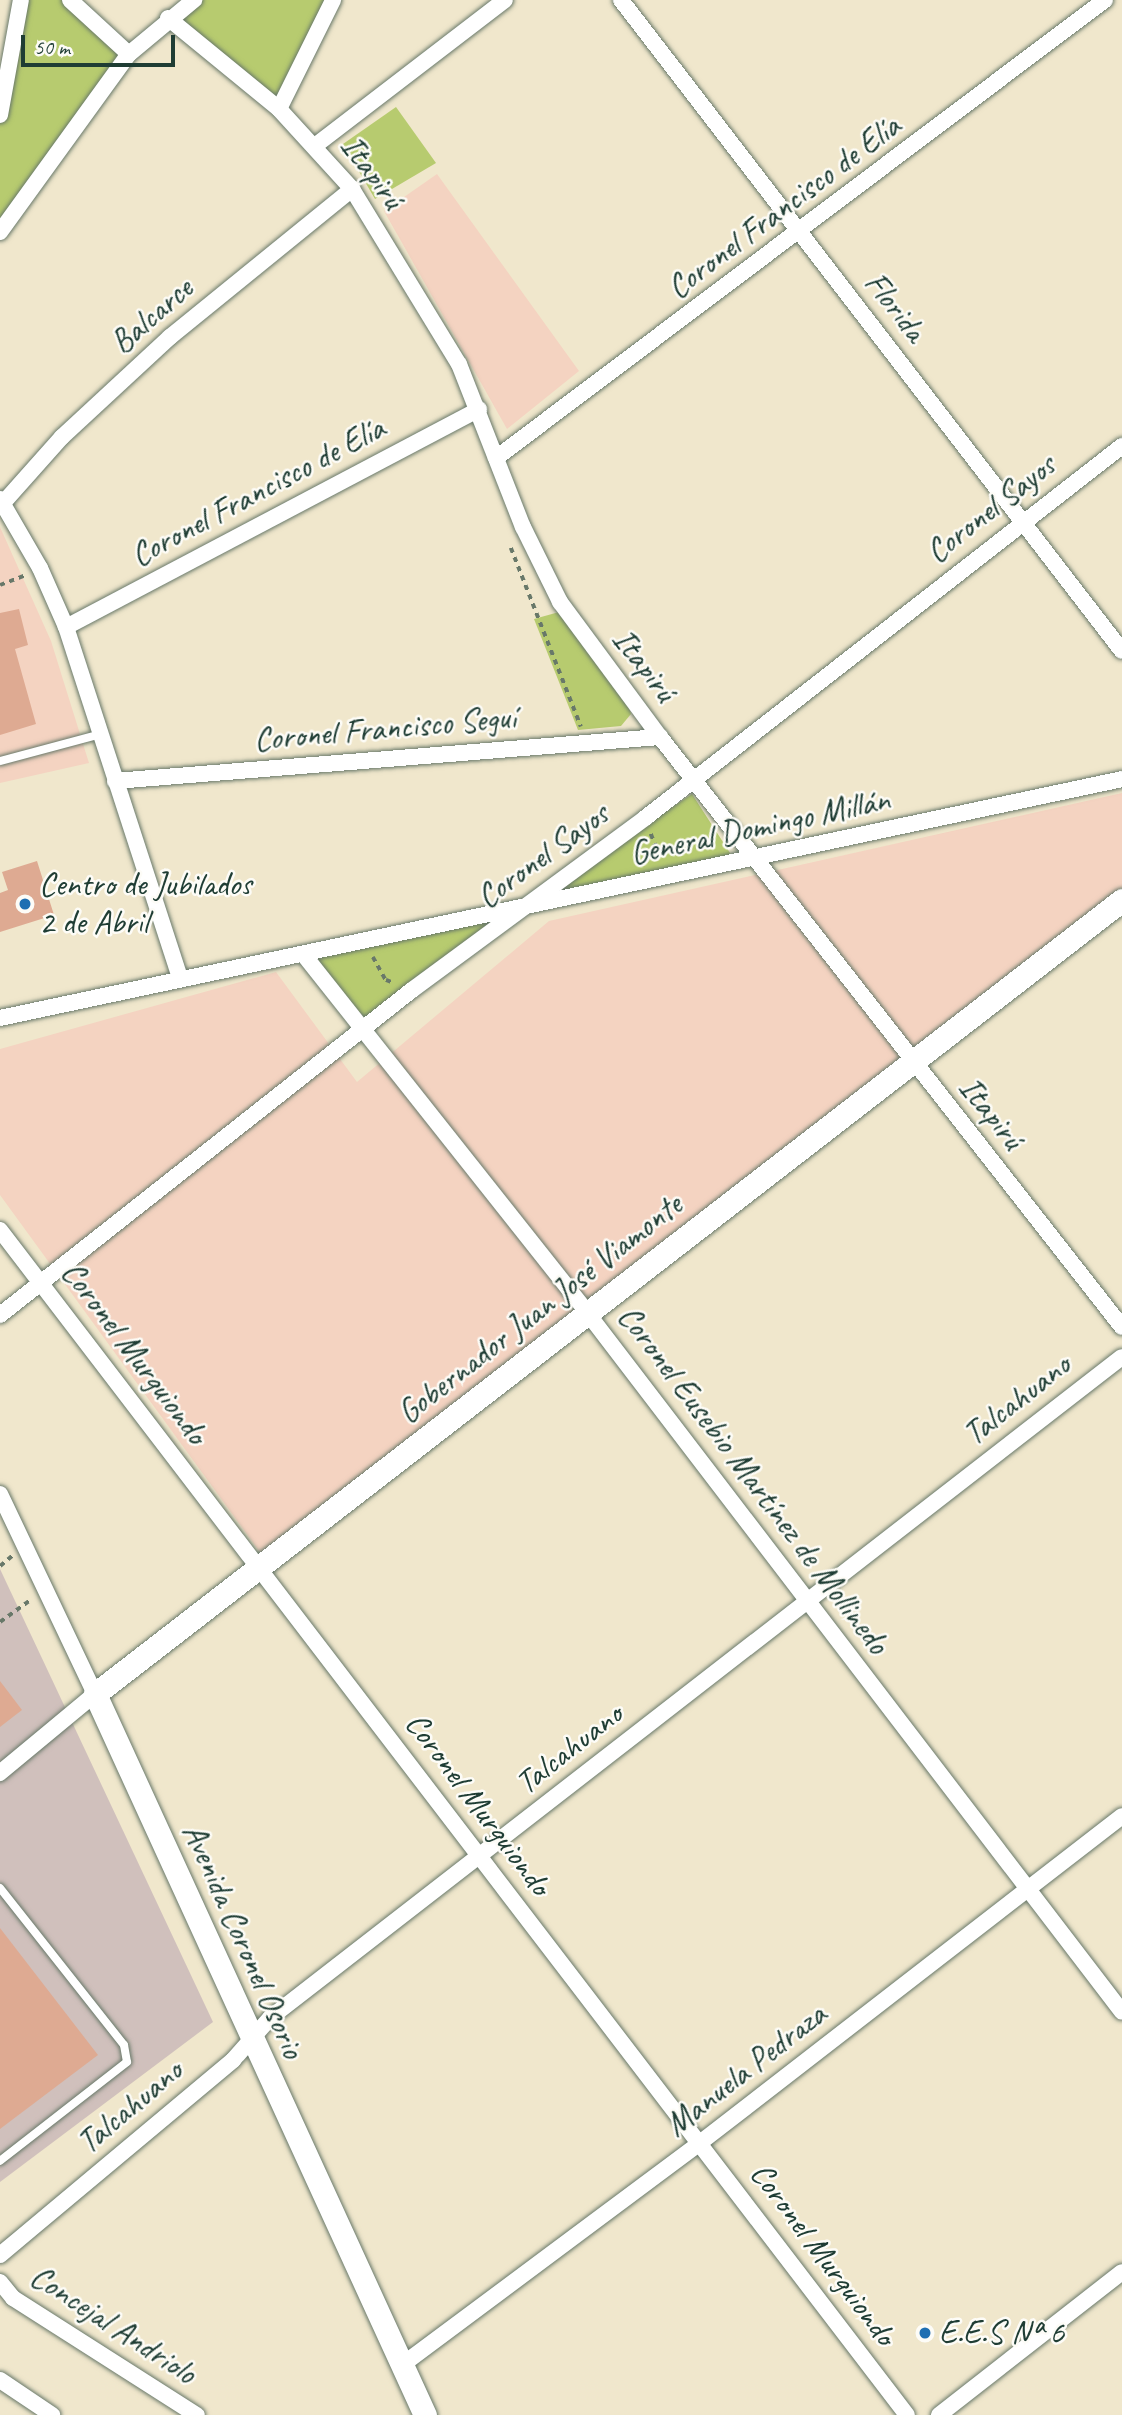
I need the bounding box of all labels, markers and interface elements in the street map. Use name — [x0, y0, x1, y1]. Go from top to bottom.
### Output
scale bar — [24, 21, 178, 65]
text: 50 m — [34, 34, 70, 60]
street label: Coronel Francisco de Elía — [660, 106, 908, 308]
street label: Itapirú — [332, 127, 412, 217]
street label: Florida — [856, 264, 934, 350]
street label: Balcarce — [103, 269, 201, 363]
street label: Coronel Francisco de Elía — [124, 408, 392, 576]
street label: Coronel Sayos — [918, 446, 1064, 572]
street label: Itapirú — [604, 620, 684, 710]
street label: Coronel Francisco Seguí — [252, 698, 518, 760]
street label: General Domingo Millán — [627, 780, 893, 874]
street label: Coronel Sayos — [469, 795, 617, 917]
place label: Centro de Jubilados 2 de Abril — [39, 865, 251, 943]
marker: Centro de Jubilados 2 de Abril — [17, 896, 33, 912]
street label: Itapirú — [950, 1069, 1032, 1157]
street label: Gobernador Juan José Viamonte — [390, 1186, 690, 1432]
street label: Coronel Murguiondo — [52, 1254, 216, 1452]
street label: Coronel Eusebio Martínez de Mollinedo — [609, 1297, 897, 1663]
street label: Talcahuano — [956, 1346, 1078, 1454]
street label: Talcahuano — [508, 1695, 630, 1803]
street label: Coronel Murguiondo — [396, 1705, 560, 1903]
street label: Avenida Coronel Osorio — [174, 1817, 312, 2065]
street label: Manuela Pedraza — [658, 1995, 834, 2145]
street label: Talcahuano — [69, 2052, 191, 2162]
street label: Coronel Murguiondo — [741, 2155, 905, 2353]
street label: Concejal Andriolo — [23, 2257, 203, 2393]
place label: E.E.S Nª 6 — [939, 2313, 1065, 2353]
marker: E.E.S Nª 6 — [917, 2325, 933, 2341]

